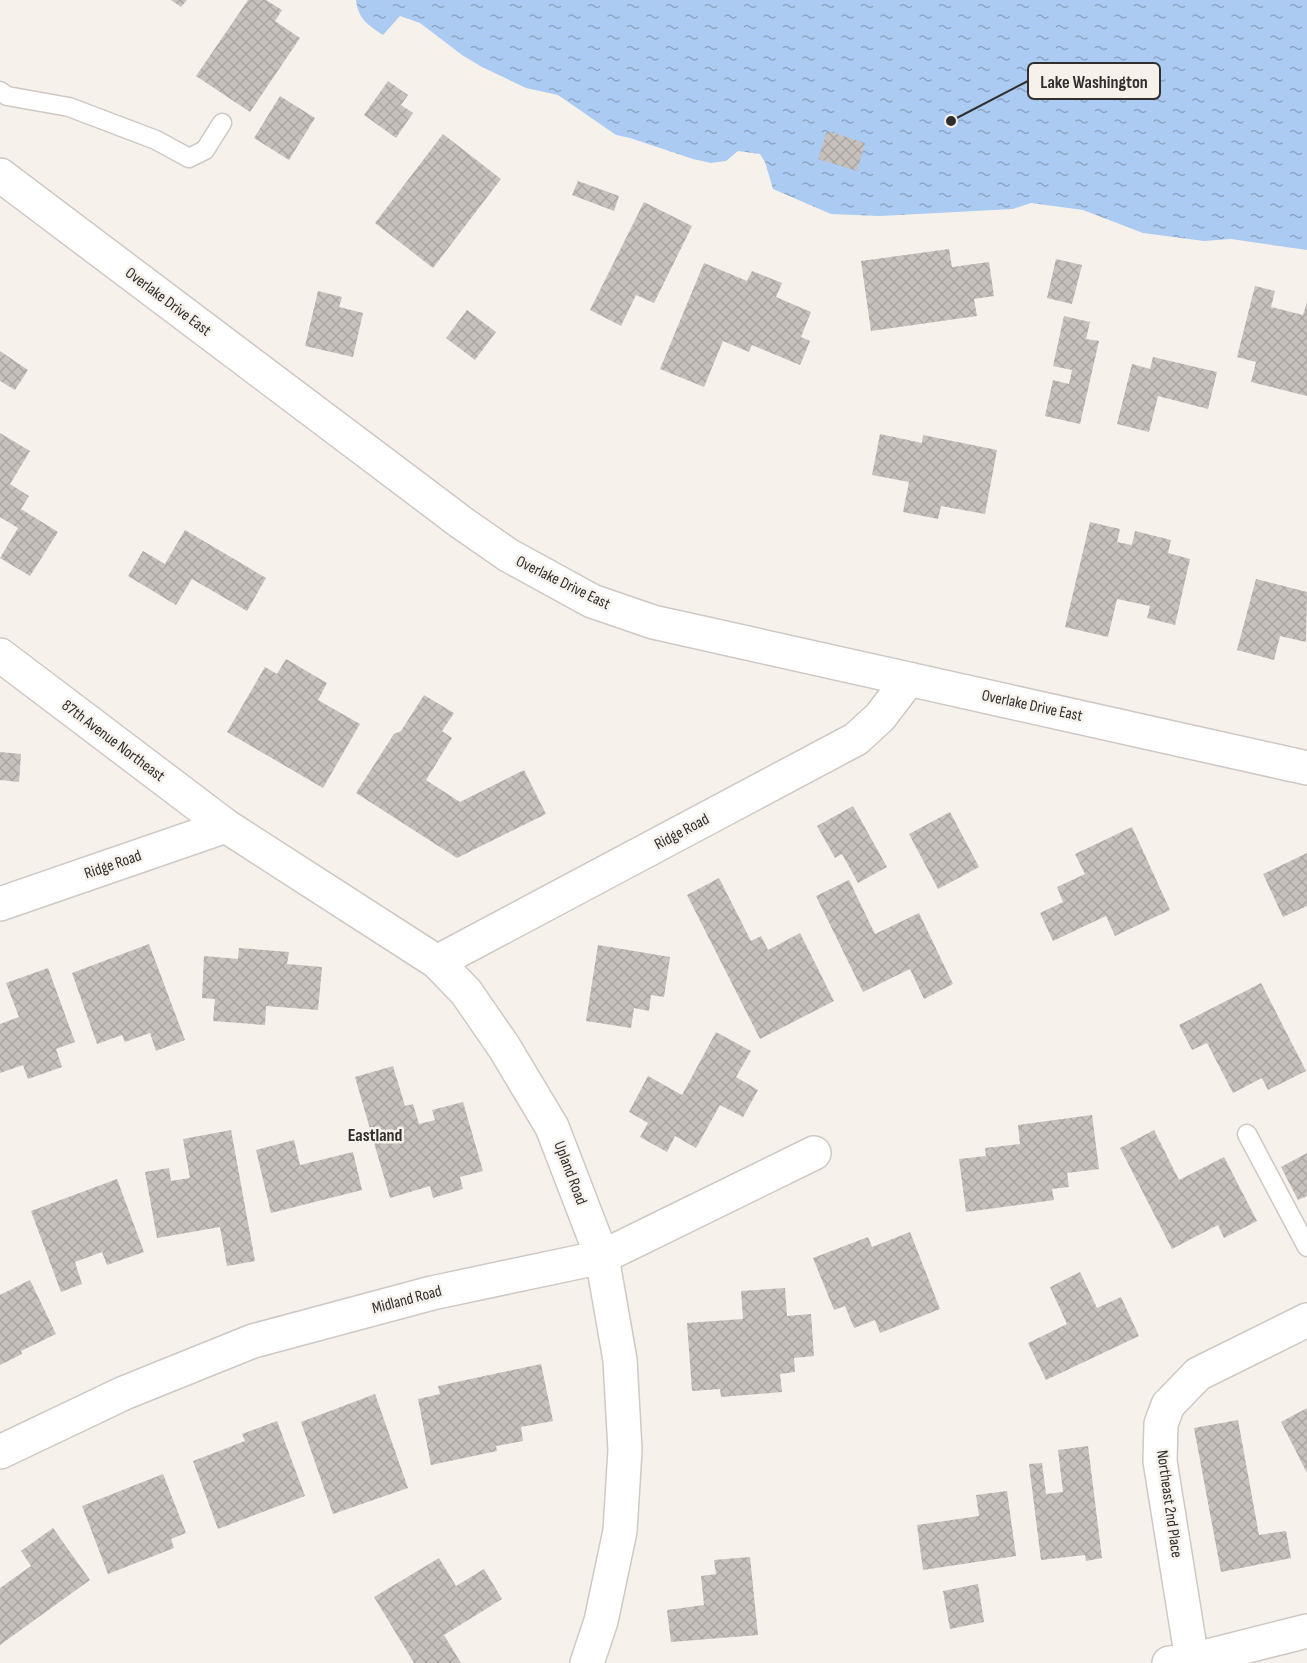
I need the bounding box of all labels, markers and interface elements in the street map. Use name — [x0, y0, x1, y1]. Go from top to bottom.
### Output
callout: Lake Washington — [1028, 63, 1160, 99]
text: Lake Washington — [1040, 72, 1148, 93]
street label: Overlake Drive East — [121, 264, 215, 341]
street label: Overlake Drive East — [513, 552, 613, 614]
street label: Overlake Drive East — [980, 686, 1084, 726]
street label: 87th Avenue Northeast — [58, 696, 168, 786]
street label: Ridge Road — [651, 810, 713, 854]
street label: Ridge Road — [82, 846, 144, 884]
district label: Eastland — [348, 1125, 403, 1146]
street label: Upland Road — [549, 1139, 591, 1207]
street label: Midland Road — [370, 1282, 444, 1318]
street label: Northeast 2nd Place — [1152, 1449, 1186, 1559]

